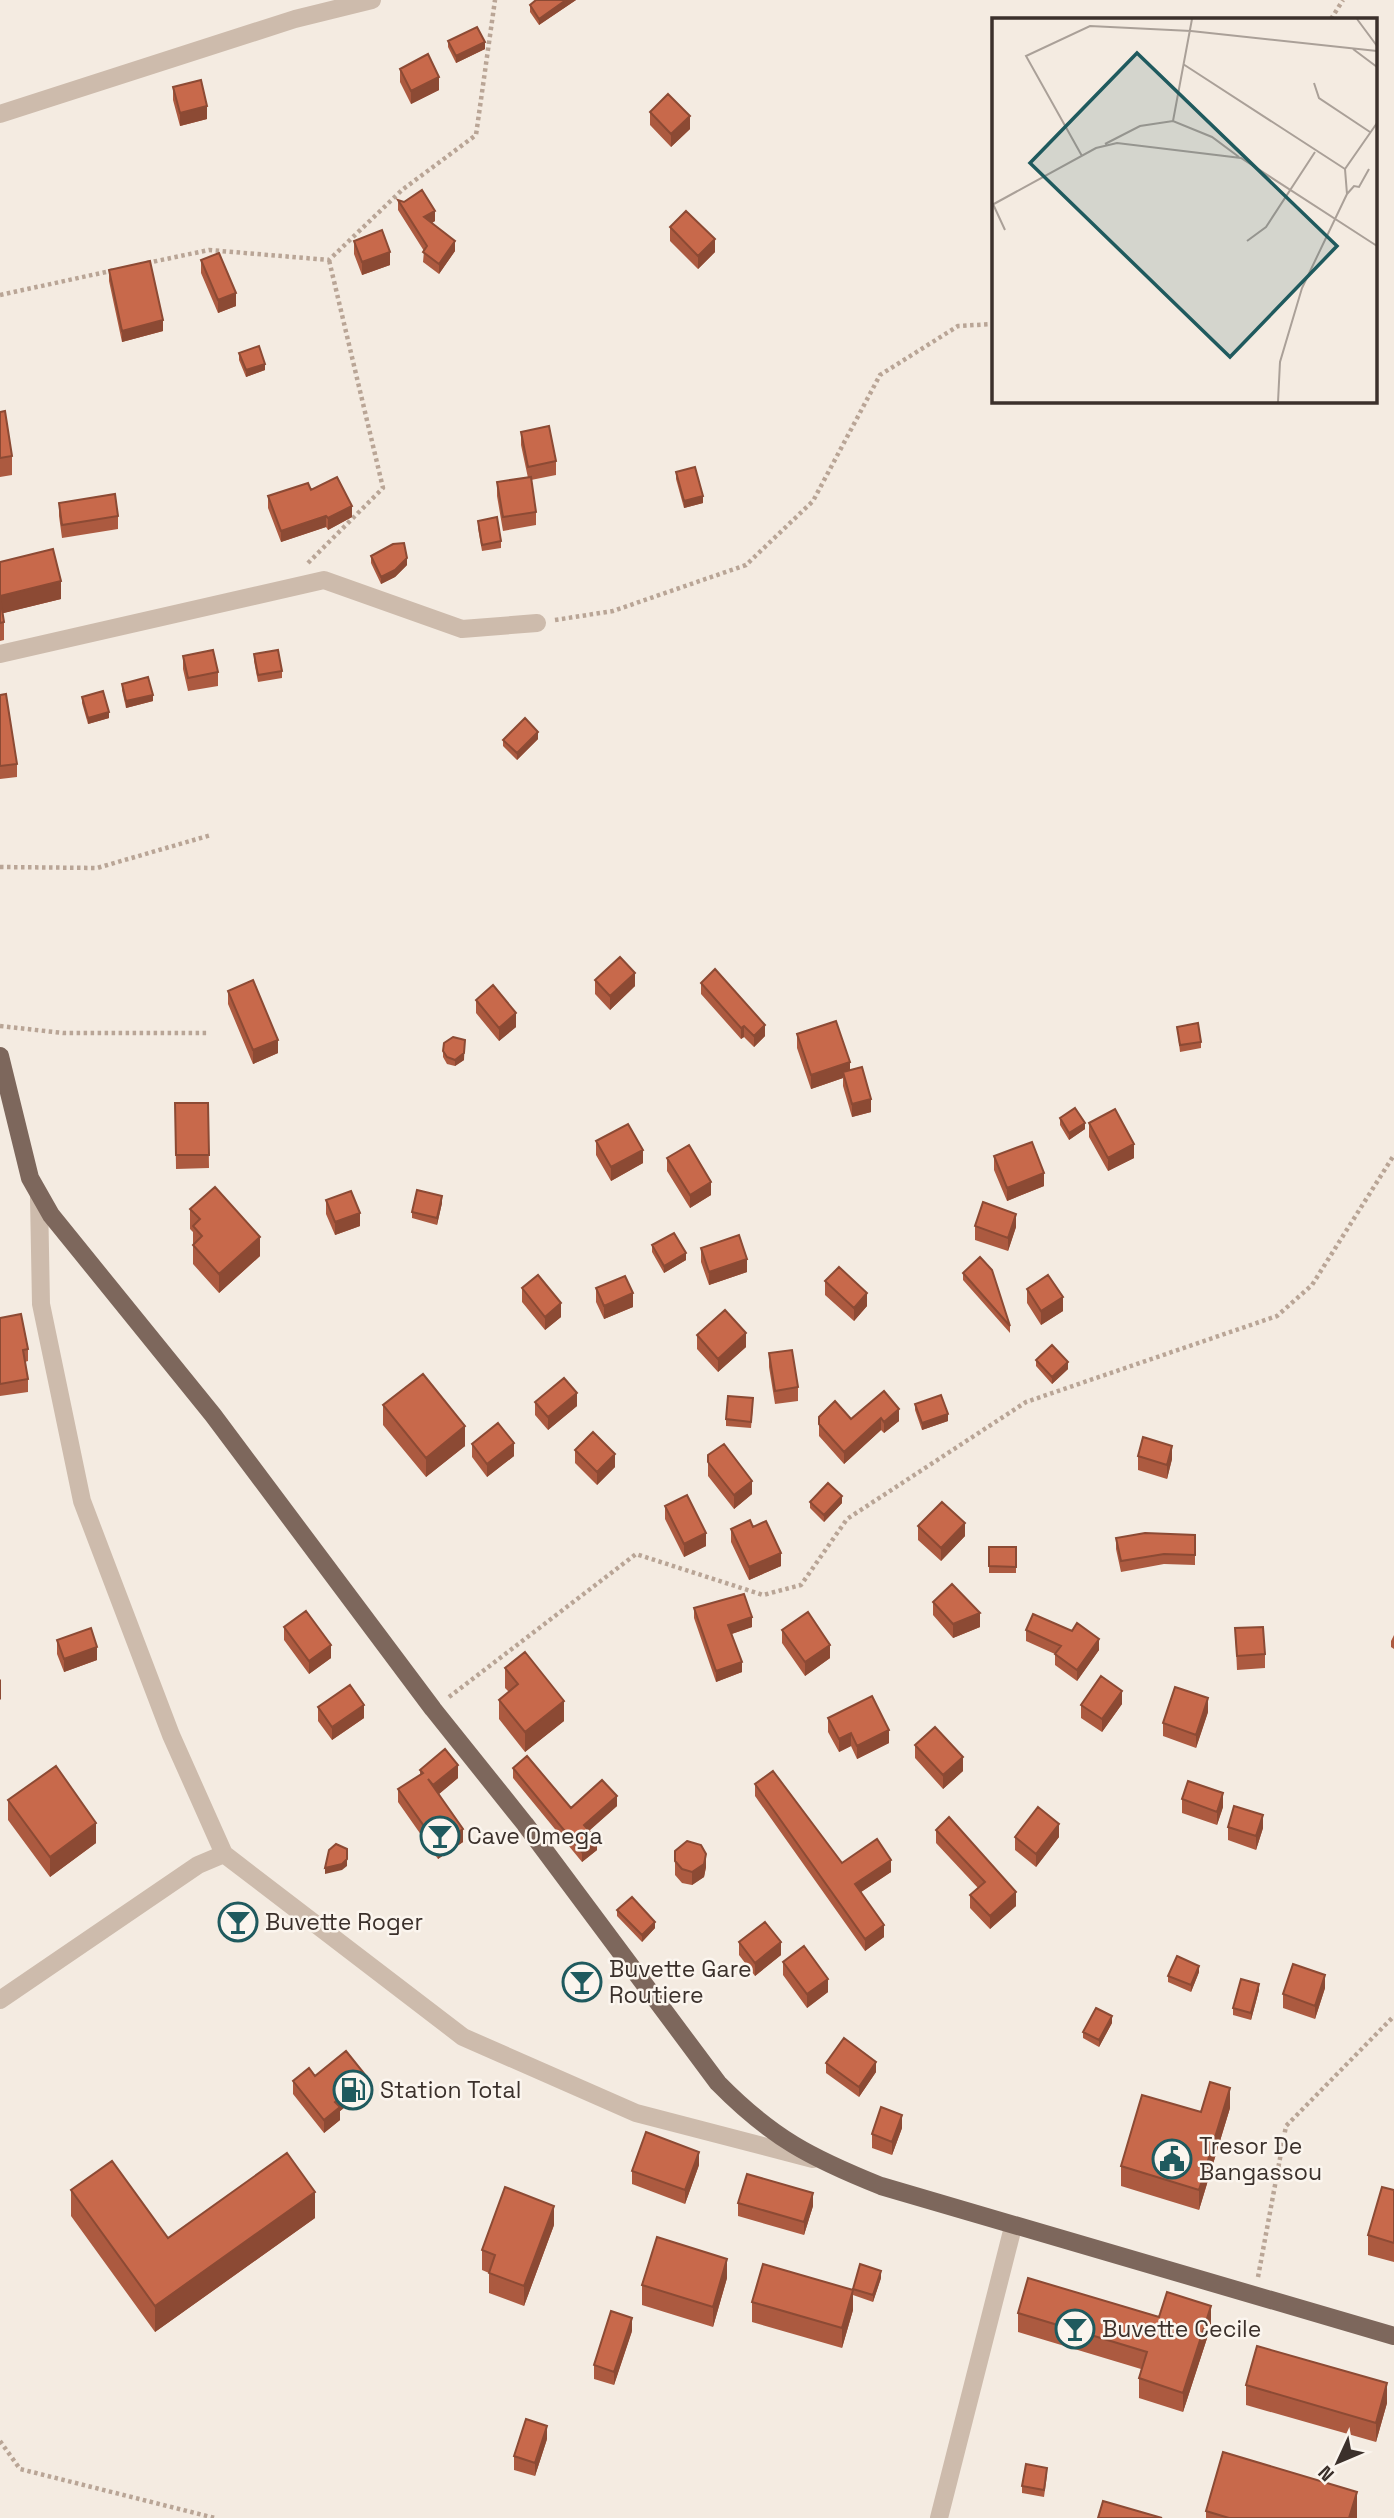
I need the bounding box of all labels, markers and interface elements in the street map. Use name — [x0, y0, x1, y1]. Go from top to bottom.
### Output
inset map — [992, 18, 1376, 402]
bar icon: Cave Omega — [419, 1815, 461, 1857]
place label: Cave Omega — [467, 1821, 603, 1851]
bar icon: Buvette Roger — [217, 1901, 259, 1943]
place label: Buvette Roger — [265, 1907, 423, 1937]
place label: Buvette Gare Routiere — [609, 1954, 752, 2010]
bar icon: Buvette Gare Routiere — [561, 1961, 603, 2003]
fuel station icon: Station Total — [332, 2069, 374, 2111]
place label: Station Total — [380, 2075, 521, 2105]
place label: Tresor De Bangassou — [1199, 2131, 1322, 2187]
public building icon: Tresor De Bangassou — [1151, 2138, 1193, 2180]
bar icon: Buvette Cecile — [1054, 2308, 1096, 2350]
place label: Buvette Cecile — [1102, 2314, 1261, 2344]
north arrow — [1303, 2427, 1373, 2497]
text: N — [1313, 2460, 1340, 2487]

